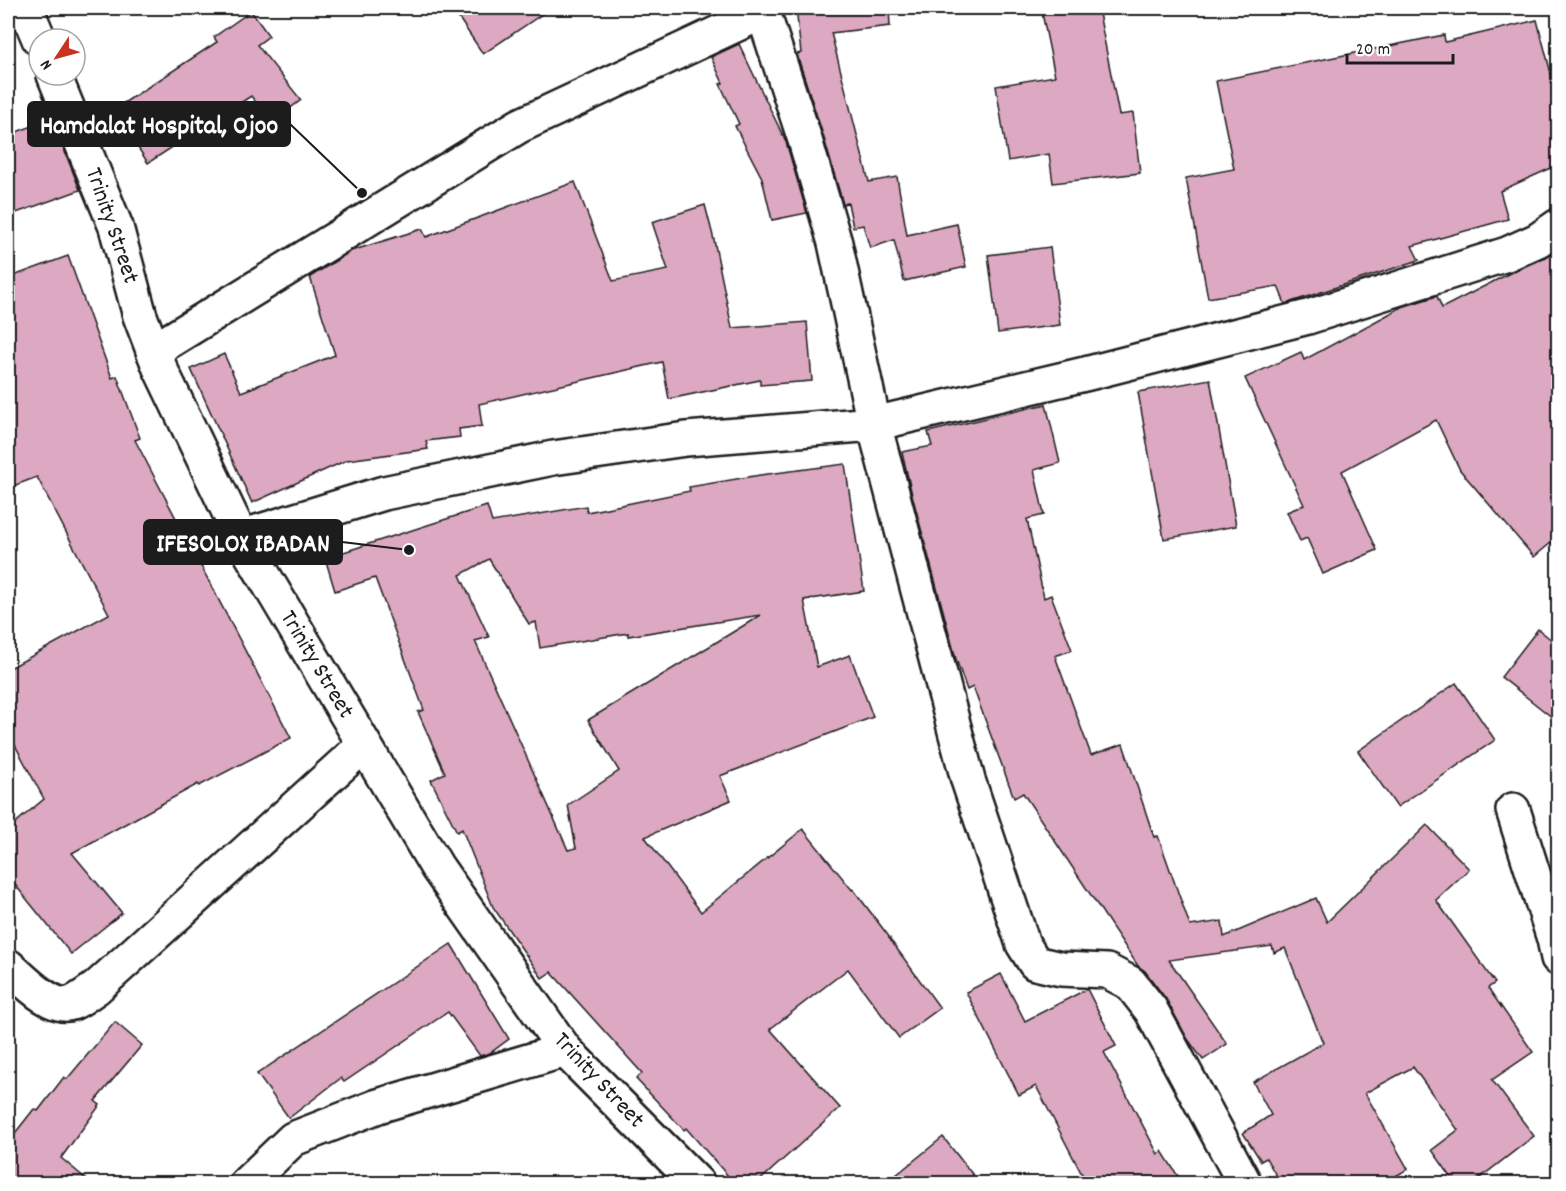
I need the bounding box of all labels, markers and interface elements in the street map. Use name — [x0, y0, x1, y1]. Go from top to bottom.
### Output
north arrow — [27, 27, 87, 87]
scale bar — [1347, 27, 1454, 65]
text: 20 m — [1356, 38, 1390, 63]
text: N — [35, 54, 59, 74]
callout: Hamdalat Hospital, Ojoo — [28, 102, 290, 146]
text: Hamdalat Hospital, Ojoo — [40, 109, 278, 146]
street label: Trinity Street — [75, 163, 147, 289]
callout: IFESOLOX IBADAN — [144, 520, 342, 564]
text: IFESOLOX IBADAN — [156, 527, 330, 564]
street label: Trinity Street — [270, 604, 362, 726]
street label: Trinity Street — [544, 1025, 652, 1137]

